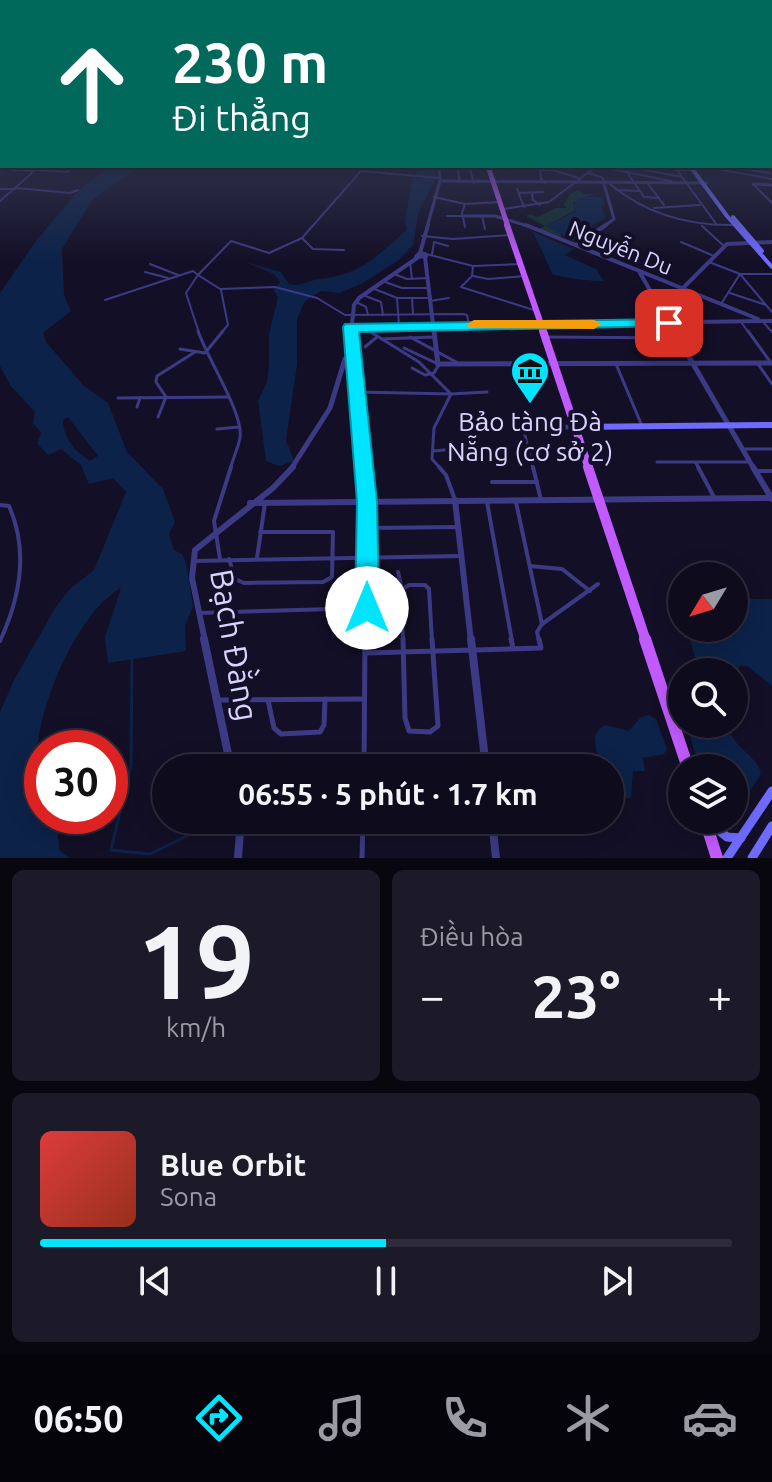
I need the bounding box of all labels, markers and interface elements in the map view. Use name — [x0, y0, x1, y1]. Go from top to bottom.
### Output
text: 230 m — [172, 31, 328, 94]
icon: ahead — [40, 32, 144, 136]
text: Đi thẳng — [172, 97, 311, 138]
street label: Nguyễn Du — [566, 214, 677, 279]
pin — [635, 289, 703, 357]
icon: arrive — [647, 301, 691, 345]
museum icon: Bảo tàng Đà Nẵng (cơ sở 2) — [509, 350, 551, 405]
place label: Bảo tàng Đà Nẵng (cơ sở 2) — [447, 407, 613, 466]
north arrow — [668, 562, 748, 642]
map controls — [668, 562, 748, 834]
street label: Bạch Đằng — [204, 566, 268, 724]
position arrow — [325, 566, 409, 650]
button: search — [668, 658, 748, 738]
speed limit sign: 30 — [24, 730, 128, 834]
button: layers — [668, 754, 748, 834]
text: 06:55 · 5 phút · 1.7 km — [238, 777, 538, 811]
text: 19 — [137, 902, 255, 1019]
text: Điều hòa — [420, 922, 524, 951]
text: 23° — [532, 962, 620, 1029]
text: − — [420, 971, 445, 1020]
text: + — [707, 971, 732, 1020]
text: km/h — [166, 1013, 226, 1042]
text: Blue Orbit — [160, 1148, 306, 1182]
text: Sona — [160, 1182, 217, 1211]
icon: previous — [133, 1259, 177, 1303]
icon: pause — [364, 1259, 408, 1303]
icon: next — [595, 1259, 639, 1303]
icon: directions — [191, 1390, 247, 1446]
icon: music — [314, 1390, 370, 1446]
icon: phone — [437, 1390, 493, 1446]
icon: climate — [560, 1390, 616, 1446]
icon: car — [682, 1390, 738, 1446]
text: 06:50 — [33, 1398, 124, 1439]

